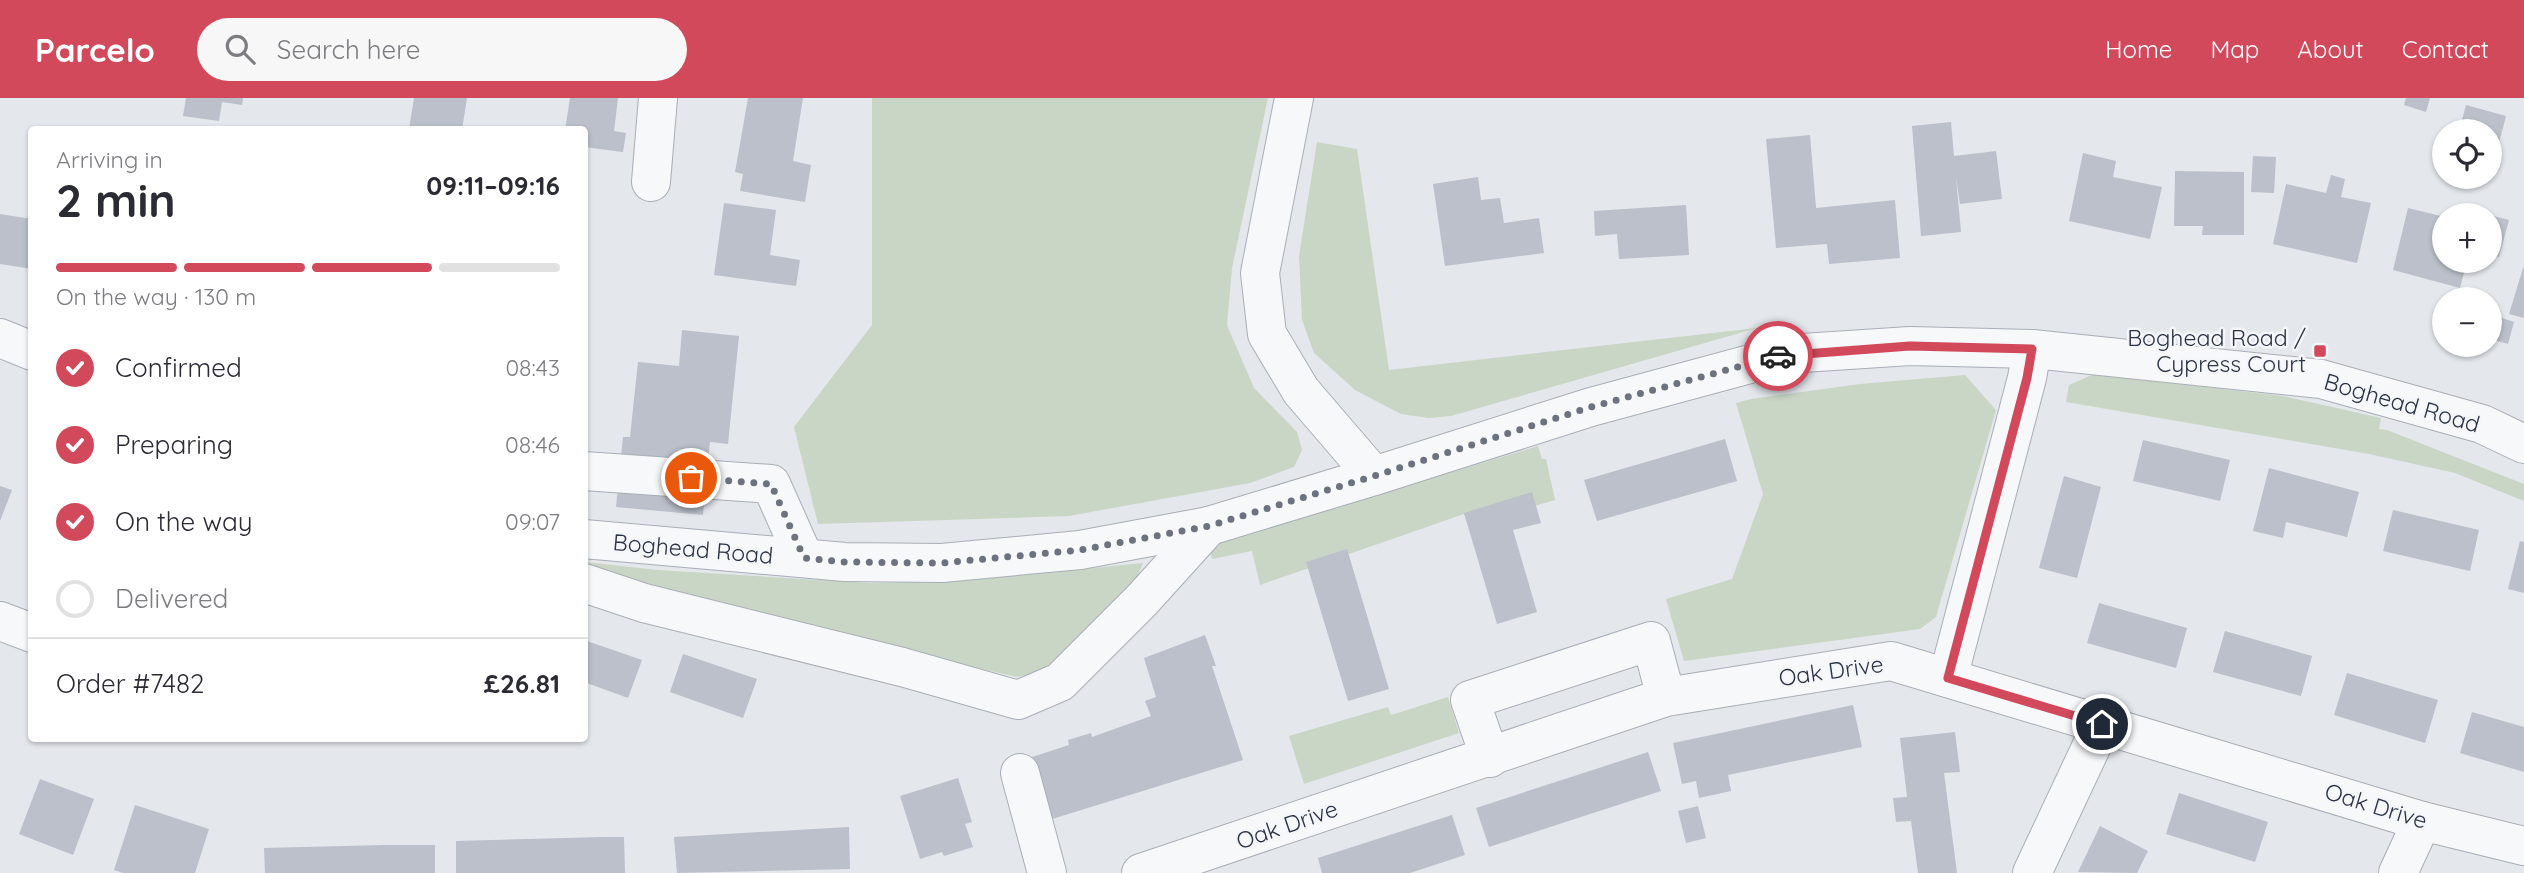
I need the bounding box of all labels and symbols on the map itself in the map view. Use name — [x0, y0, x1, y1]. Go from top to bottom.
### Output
courier — [1743, 321, 1813, 391]
place label: Boghead Road / Cypress Court — [2127, 323, 2306, 378]
marker: Boghead Road / Cypress Court — [2312, 343, 2328, 359]
street label: Boghead Road — [2321, 366, 2483, 439]
pin — [661, 448, 721, 508]
street label: Boghead Road — [612, 527, 774, 570]
street label: Oak Drive — [1777, 649, 1885, 692]
pin — [2072, 694, 2132, 754]
street label: Oak Drive — [2321, 776, 2431, 835]
street label: Oak Drive — [1232, 794, 1341, 855]

